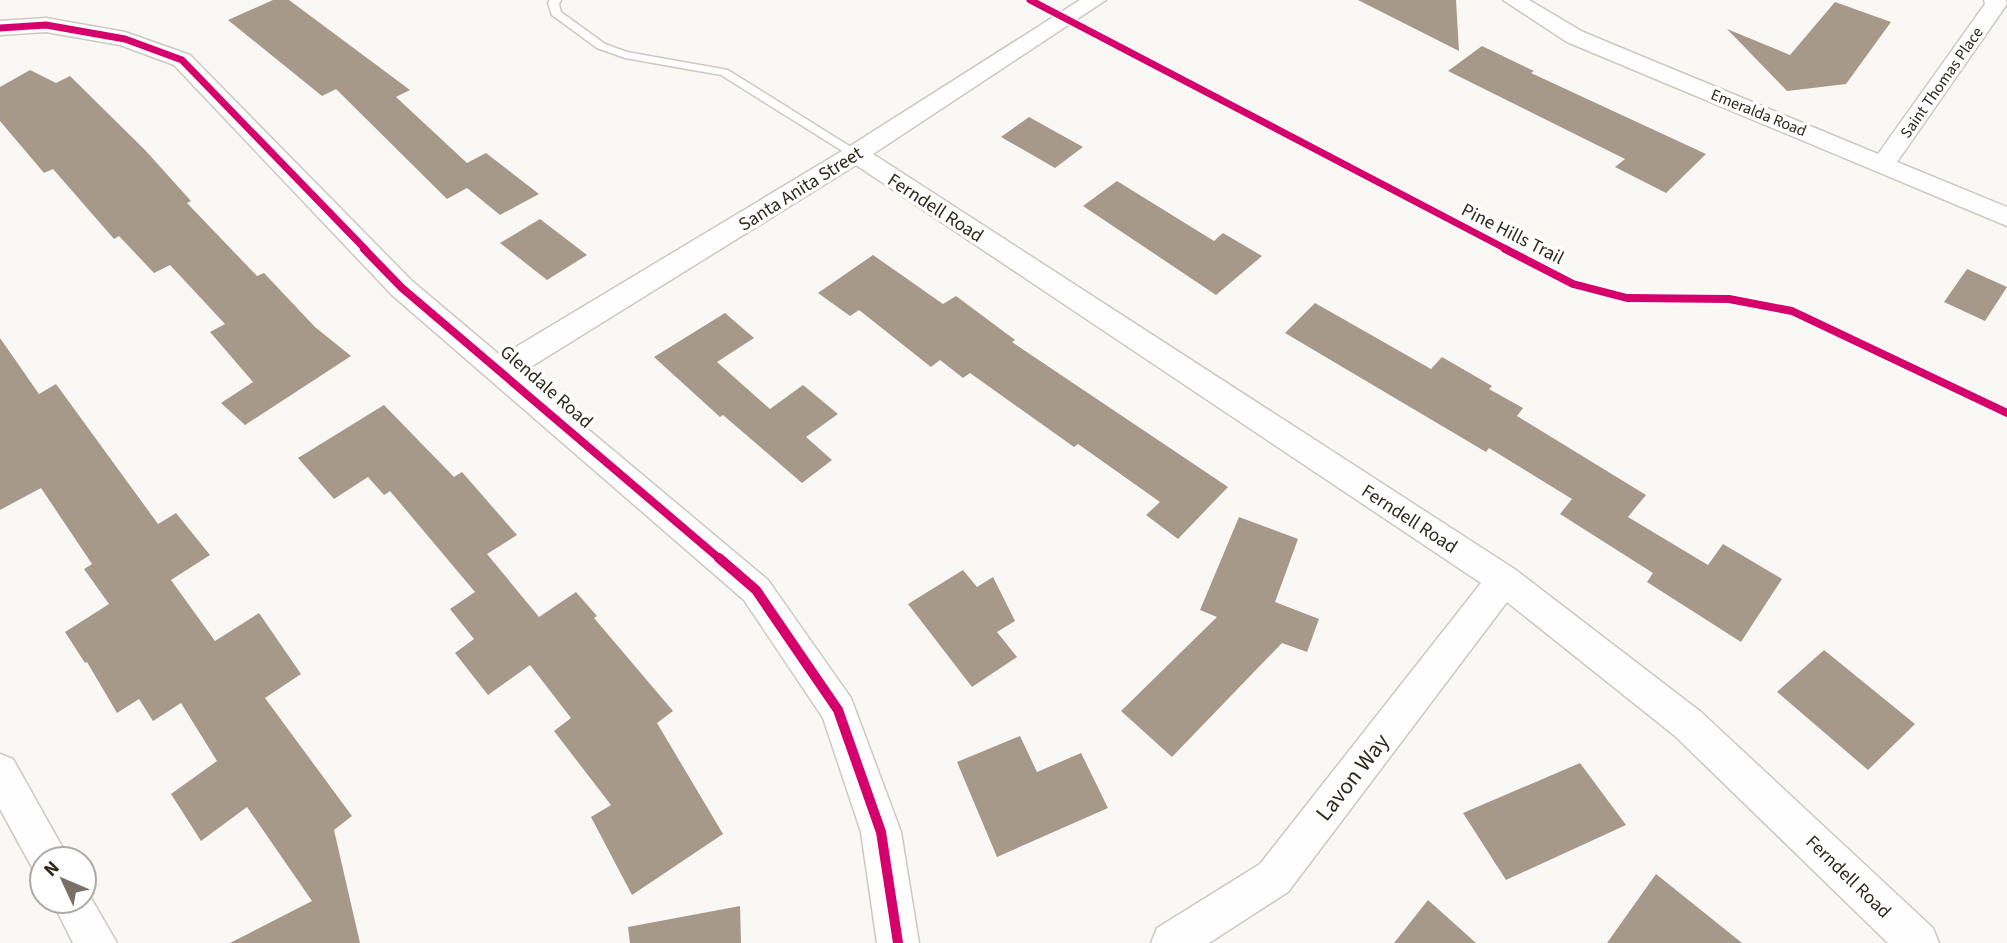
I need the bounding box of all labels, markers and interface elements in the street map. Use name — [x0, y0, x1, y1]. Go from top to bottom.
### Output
street label: Saint Thomas Place — [1895, 22, 1988, 143]
street label: Emeralda Road — [1707, 84, 1810, 142]
street label: Santa Anita Street — [733, 140, 869, 238]
street label: Ferndell Road — [882, 167, 989, 249]
street label: Pine Hills Trail — [1456, 197, 1569, 272]
street label: Glendale Road — [494, 339, 598, 435]
street label: Ferndell Road — [1356, 478, 1463, 560]
street label: Lavon Way — [1308, 726, 1397, 828]
street label: Ferndell Road — [1799, 829, 1897, 925]
north arrow — [28, 845, 98, 915]
text: N — [38, 855, 66, 883]

